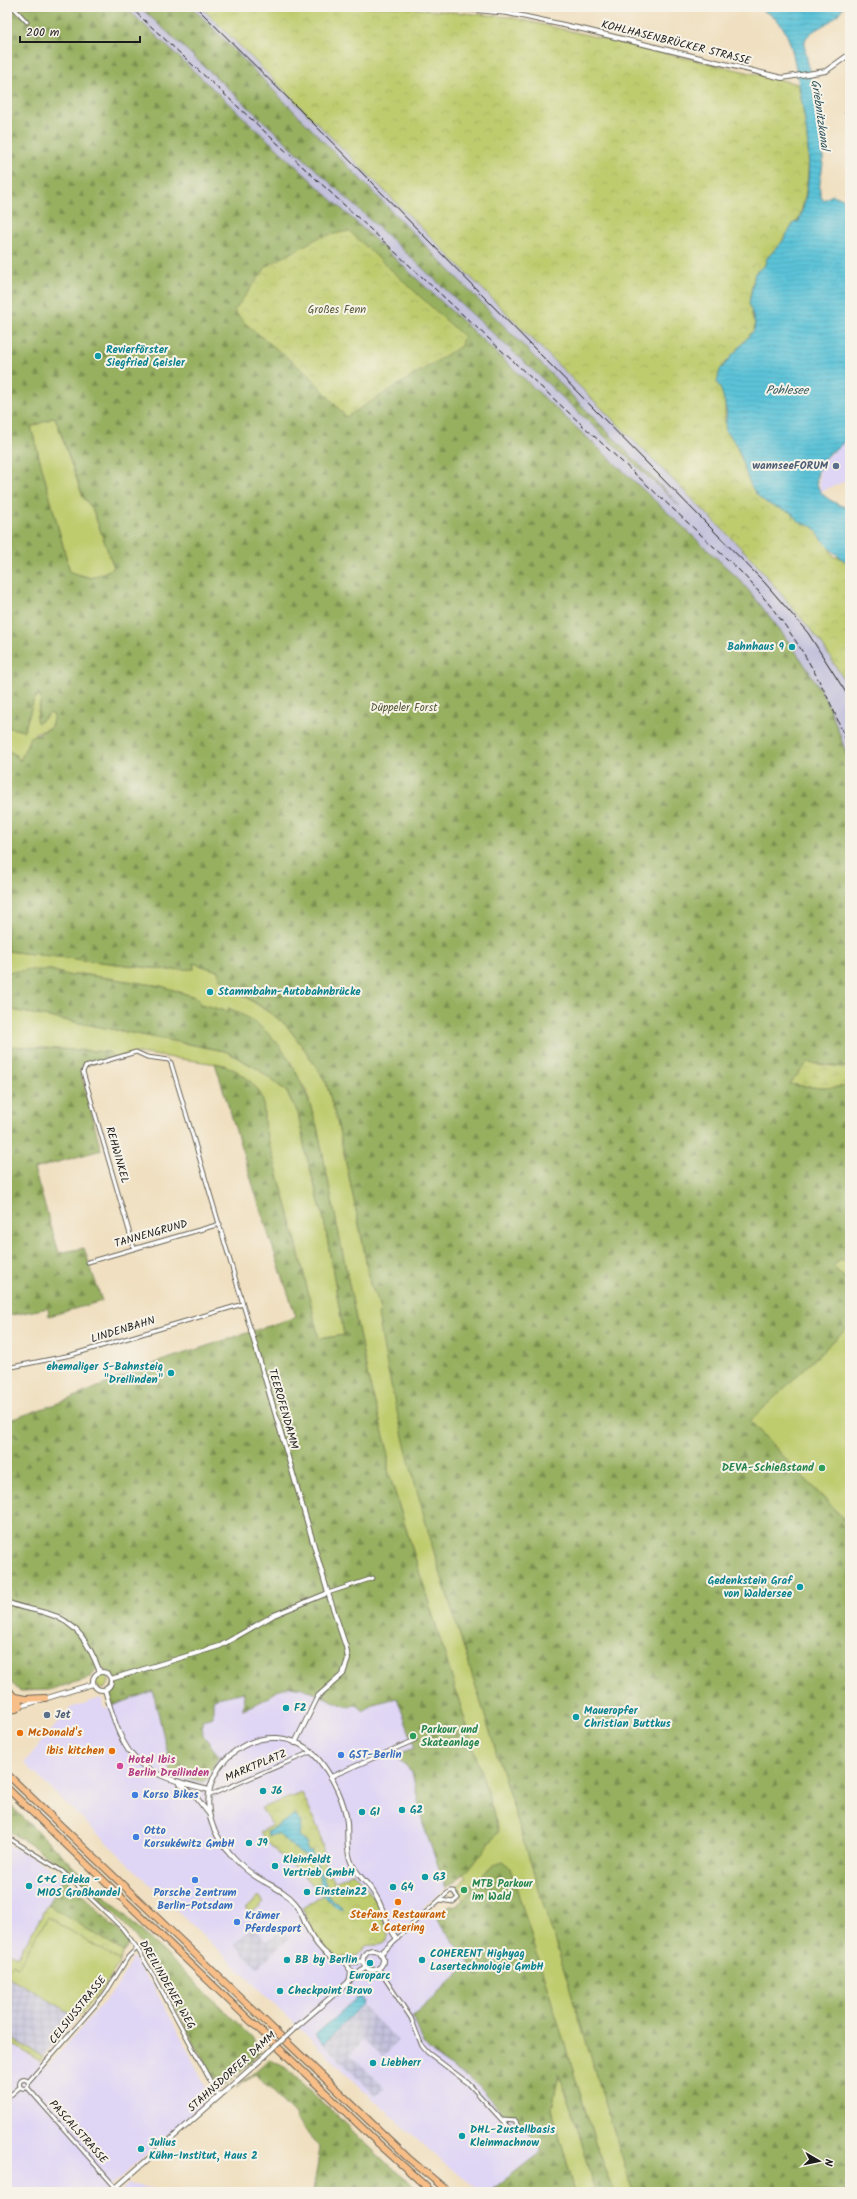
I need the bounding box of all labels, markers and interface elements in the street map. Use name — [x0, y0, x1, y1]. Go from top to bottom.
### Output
street label: KOHLHASENBRÜCKER STRASSE — [599, 16, 753, 70]
scale bar — [20, 18, 140, 44]
text: 200 m — [26, 23, 60, 42]
water label: Griebnitzkanal — [806, 78, 835, 154]
park label: Großes Fenn — [308, 301, 366, 319]
place label: Revierförster Siegfried Geisler — [106, 341, 186, 372]
marker: Revierförster Siegfried Geisler — [93, 351, 103, 361]
water label: Pohlesee — [766, 381, 810, 400]
place label: wannseeFORUM — [752, 457, 829, 475]
marker: wannseeFORUM — [831, 461, 841, 471]
place label: Bahnhaus 9 — [727, 638, 784, 656]
marker: Bahnhaus 9 — [787, 642, 797, 652]
park label: Düppeler Forst — [371, 699, 438, 717]
place label: Stammbahn-Autobahnbrücke — [218, 983, 361, 1001]
marker: Stammbahn-Autobahnbrücke — [205, 987, 215, 997]
street label: REHWINKEL — [100, 1124, 134, 1186]
street label: TANNENGRUND — [112, 1215, 190, 1253]
street label: LINDENBAHN — [89, 1312, 158, 1348]
place label: ehemaliger S-Bahnsteig "Dreilinden" — [46, 1358, 163, 1389]
street label: TEEROFENDAMM — [263, 1367, 303, 1452]
marker: ehemaliger S-Bahnsteig "Dreilinden" — [166, 1368, 176, 1378]
place label: DEVA-Schießstand — [722, 1459, 815, 1477]
marker: DEVA-Schießstand — [817, 1463, 827, 1473]
place label: Gedenkstein Graf von Waldersee — [708, 1572, 793, 1603]
marker: Gedenkstein Graf von Waldersee — [795, 1582, 805, 1592]
place label: F2 — [294, 1699, 306, 1717]
place label: Maueropfer Christian Buttkus — [584, 1702, 672, 1733]
marker: F2 — [281, 1703, 291, 1713]
place label: Jet — [55, 1706, 72, 1724]
marker: Jet — [42, 1710, 52, 1720]
marker: Maueropfer Christian Buttkus — [571, 1712, 581, 1722]
place label: Parkour und Skateanlage — [421, 1721, 480, 1752]
place label: McDonald's — [28, 1724, 83, 1742]
marker: McDonald's — [15, 1728, 25, 1738]
marker: Parkour und Skateanlage — [408, 1731, 418, 1741]
place label: ibis kitchen — [46, 1742, 104, 1760]
street label: MARKTPLATZ — [222, 1745, 290, 1787]
marker: ibis kitchen — [107, 1746, 117, 1756]
place label: GST-Berlin — [349, 1746, 402, 1764]
marker: GST-Berlin — [336, 1750, 346, 1760]
place label: Hotel Ibis Berlin Dreilinden — [128, 1751, 209, 1782]
marker: Hotel Ibis Berlin Dreilinden — [115, 1761, 125, 1771]
place label: J6 — [271, 1782, 282, 1800]
place label: Korso Bikes — [143, 1786, 200, 1804]
marker: J6 — [258, 1786, 268, 1796]
marker: Korso Bikes — [130, 1790, 140, 1800]
place label: G2 — [410, 1801, 423, 1819]
place label: G1 — [370, 1803, 381, 1821]
marker: G2 — [397, 1805, 407, 1815]
marker: G1 — [357, 1807, 367, 1817]
place label: Otto Korsukéwitz GmbH — [144, 1822, 235, 1853]
marker: Otto Korsukéwitz GmbH — [131, 1832, 141, 1842]
place label: J9 — [257, 1834, 268, 1852]
marker: J9 — [244, 1838, 254, 1848]
place label: Kleinfeldt Vertrieb GmbH — [283, 1851, 355, 1882]
marker: Kleinfeldt Vertrieb GmbH — [270, 1861, 280, 1871]
place label: G3 — [433, 1868, 446, 1886]
place label: C+C Edeka - MIOS Großhandel — [37, 1871, 120, 1902]
marker: G3 — [420, 1872, 430, 1882]
marker: Porsche Zentrum Berlin-Potsdam — [190, 1875, 200, 1885]
place label: MTB Parkour im Wald — [472, 1875, 534, 1906]
place label: G4 — [401, 1878, 414, 1896]
marker: C+C Edeka - MIOS Großhandel — [24, 1881, 34, 1891]
marker: G4 — [388, 1882, 398, 1892]
place label: Einstein22 — [315, 1883, 367, 1901]
place label: Porsche Zentrum Berlin-Potsdam — [153, 1884, 237, 1915]
marker: MTB Parkour im Wald — [459, 1885, 469, 1895]
marker: Einstein22 — [302, 1887, 312, 1897]
marker: Stefans Restaurant & Catering — [393, 1897, 403, 1907]
place label: Stefans Restaurant & Catering — [350, 1906, 447, 1937]
place label: Krämer Pferdesport — [245, 1907, 303, 1938]
marker: Krämer Pferdesport — [232, 1917, 242, 1927]
street label: DREILINDENER WEG — [134, 1937, 200, 2033]
place label: COHERENT Highyag Lasertechnologie GmbH — [430, 1945, 544, 1976]
place label: BB by Berlin — [295, 1951, 357, 1969]
marker: BB by Berlin — [282, 1955, 292, 1965]
marker: COHERENT Highyag Lasertechnologie GmbH — [417, 1955, 427, 1965]
marker: Europarc — [365, 1958, 375, 1968]
place label: Europarc — [349, 1967, 391, 1985]
street label: CELSIUSSTRASSE — [45, 1971, 112, 2048]
place label: Checkpoint Bravo — [288, 1982, 372, 2000]
marker: Checkpoint Bravo — [275, 1986, 285, 1996]
street label: STAHNSDORFER DAMM — [184, 2027, 280, 2117]
place label: Liebherr — [381, 2054, 422, 2072]
marker: Liebherr — [368, 2058, 378, 2068]
street label: PASCALSTRASSE — [44, 2096, 112, 2168]
place label: DHL-Zustellbasis Kleinmachnow — [470, 2121, 556, 2152]
marker: DHL-Zustellbasis Kleinmachnow — [457, 2131, 467, 2141]
place label: Julius Kühn-Institut, Haus 2 — [149, 2134, 258, 2165]
north arrow — [799, 2141, 839, 2181]
marker: Julius Kühn-Institut, Haus 2 — [136, 2144, 146, 2154]
text: N — [818, 2158, 837, 2167]

